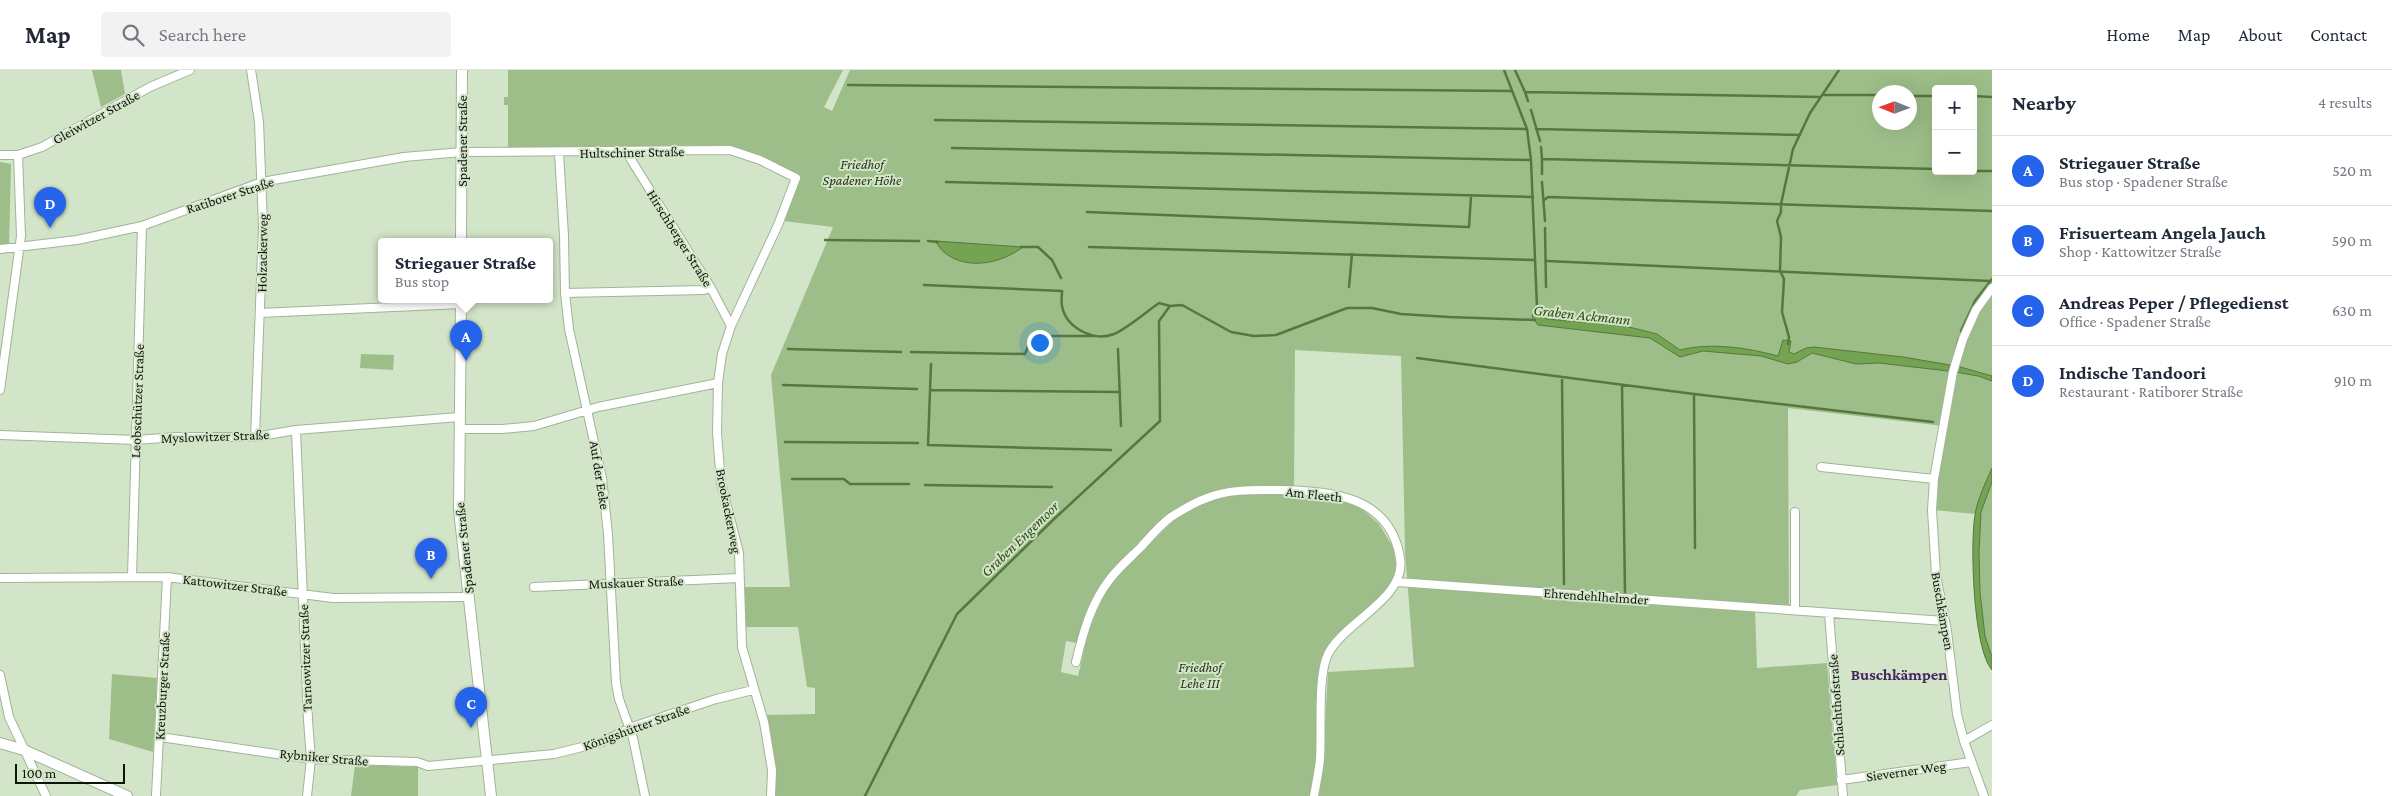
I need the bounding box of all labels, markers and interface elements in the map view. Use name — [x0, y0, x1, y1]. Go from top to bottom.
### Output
search box — [101, 12, 451, 57]
text: Map — [25, 21, 71, 48]
icon: search — [119, 21, 147, 49]
text: Search here — [159, 24, 246, 45]
text: Home — [2107, 25, 2150, 45]
text: Map — [2178, 25, 2210, 45]
text: About — [2238, 25, 2282, 45]
text: Contact — [2310, 25, 2367, 45]
north arrow — [1872, 85, 1917, 130]
map controls — [1932, 85, 1977, 175]
button: + — [1932, 85, 1977, 130]
street label: Gleiwitzer Straße — [50, 87, 142, 147]
text: Nearby — [2012, 91, 2076, 115]
text: 4 results — [2318, 94, 2372, 111]
street label: Spadener Straße — [454, 95, 470, 187]
button: − — [1932, 130, 1977, 175]
street label: Hultschiner Straße — [579, 143, 685, 161]
text: Striegauer Straße — [2059, 152, 2200, 173]
park label: Friedhof Spadener Höhe — [823, 156, 902, 188]
text: A — [2023, 162, 2033, 179]
text: 520 m — [2332, 162, 2372, 179]
street label: Ratiborer Straße — [184, 173, 276, 217]
text: Bus stop · Spadener Straße — [2059, 173, 2228, 190]
pin: D — [34, 187, 66, 228]
street label: Hirschberger Straße — [644, 187, 716, 289]
street label: Holzackerweg — [253, 213, 271, 293]
text: Frisuerteam Angela Jauch — [2059, 222, 2266, 243]
text: B — [2023, 232, 2033, 249]
text: 590 m — [2332, 232, 2372, 249]
popup — [378, 238, 553, 303]
text: Shop · Kattowitzer Straße — [2059, 243, 2221, 260]
text: Striegauer Straße — [395, 252, 536, 273]
text: Bus stop — [395, 273, 449, 290]
text: Andreas Peper / Pflegedienst — [2059, 292, 2289, 313]
water label: Graben Ackmann — [1533, 302, 1632, 328]
text: C — [2023, 302, 2033, 319]
text: 630 m — [2332, 302, 2372, 319]
text: Office · Spadener Straße — [2059, 313, 2211, 330]
pin: A — [450, 320, 482, 361]
your location — [1027, 330, 1053, 356]
street label: Leobschützer Straße — [127, 344, 147, 458]
text: Indische Tandoori — [2059, 362, 2206, 383]
text: D — [2022, 372, 2034, 389]
text: 910 m — [2334, 372, 2372, 389]
text: Restaurant · Ratiborer Straße — [2059, 383, 2243, 400]
street label: Myslowitzer Straße — [160, 426, 270, 446]
street label: Auf der Eeke — [587, 439, 613, 511]
street label: Brookackerweg — [713, 467, 745, 555]
street label: Am Fleeth — [1285, 483, 1344, 505]
water label: Graben Engemoor — [978, 498, 1063, 581]
street label: Spadener Straße — [451, 502, 477, 594]
pin: B — [415, 538, 447, 579]
street label: Kattowitzer Straße — [182, 571, 288, 599]
street label: Buschkämpen — [1928, 571, 1958, 652]
street label: Muskauer Straße — [588, 572, 684, 592]
street label: Ehrendehlhelmder — [1543, 584, 1649, 608]
street label: Tarnowitzer Straße — [295, 604, 315, 712]
street label: Kreuzburger Straße — [151, 631, 173, 741]
street label: Schlachthofstraße — [1824, 654, 1848, 756]
park label: Friedhof Lehe III — [1178, 659, 1224, 691]
district label: Buschkämpen — [1851, 666, 1947, 683]
pin: C — [455, 687, 487, 728]
street label: Königshütter Straße — [580, 700, 692, 754]
street label: Rybniker Straße — [279, 745, 369, 769]
street label: Sieverner Weg — [1865, 757, 1947, 785]
scale bar — [15, 761, 125, 784]
text: 100 m — [22, 765, 56, 781]

